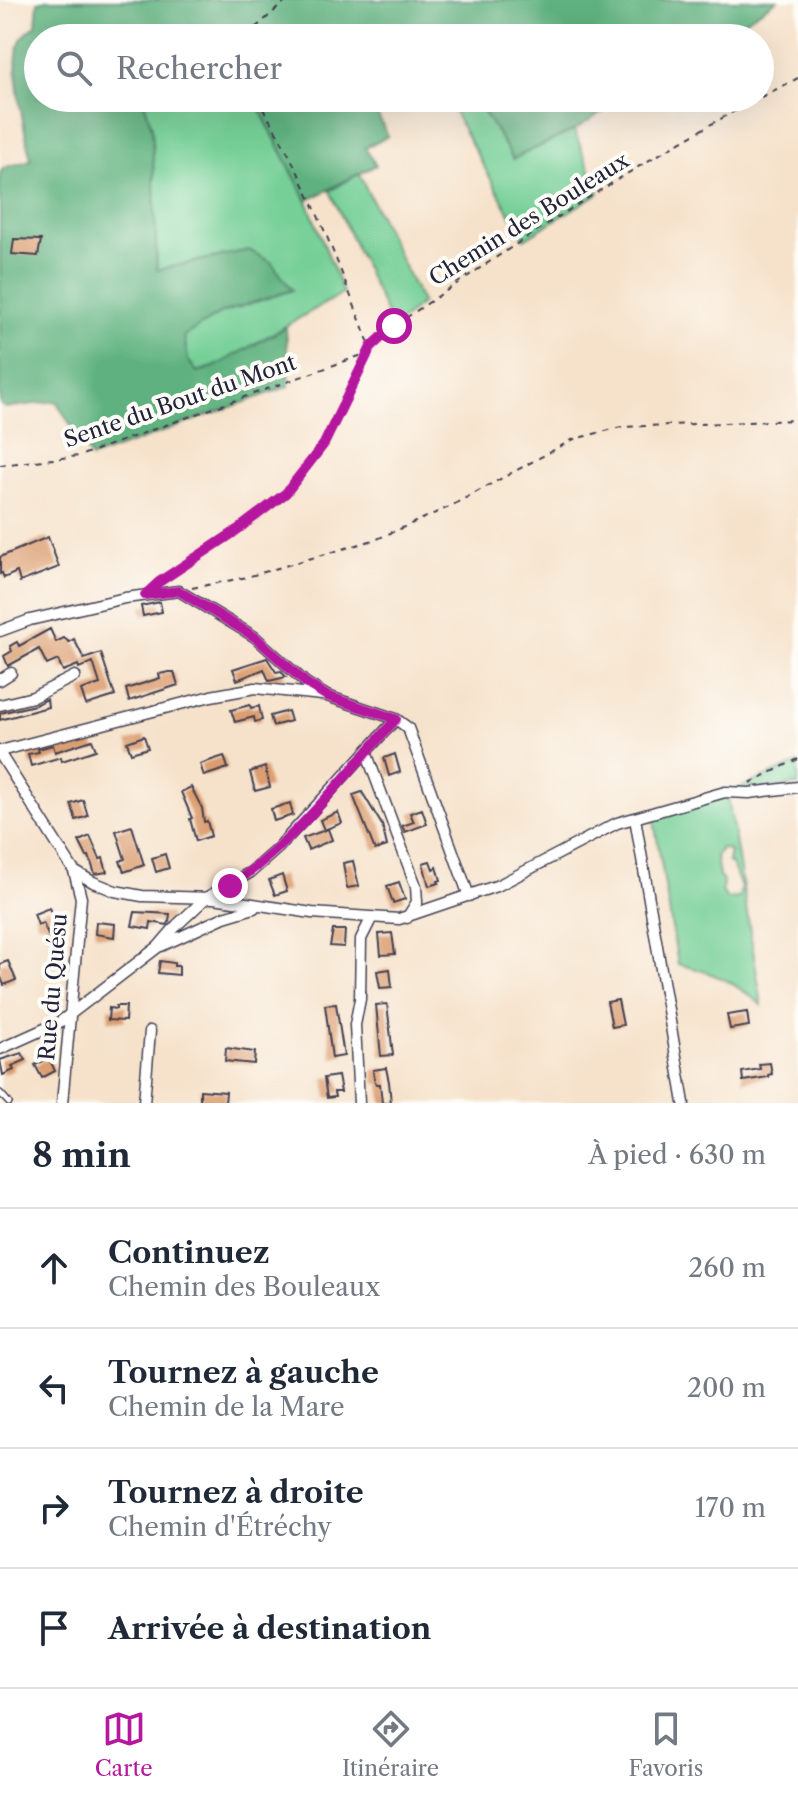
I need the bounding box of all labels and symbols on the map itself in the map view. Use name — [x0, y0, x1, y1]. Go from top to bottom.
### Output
street label: Chemin des Bouleaux — [424, 146, 634, 291]
route start — [376, 308, 412, 344]
street label: Sente du Bout du Mont — [60, 349, 300, 453]
route end — [212, 868, 248, 904]
street label: Rue du Quésu — [33, 912, 73, 1062]

